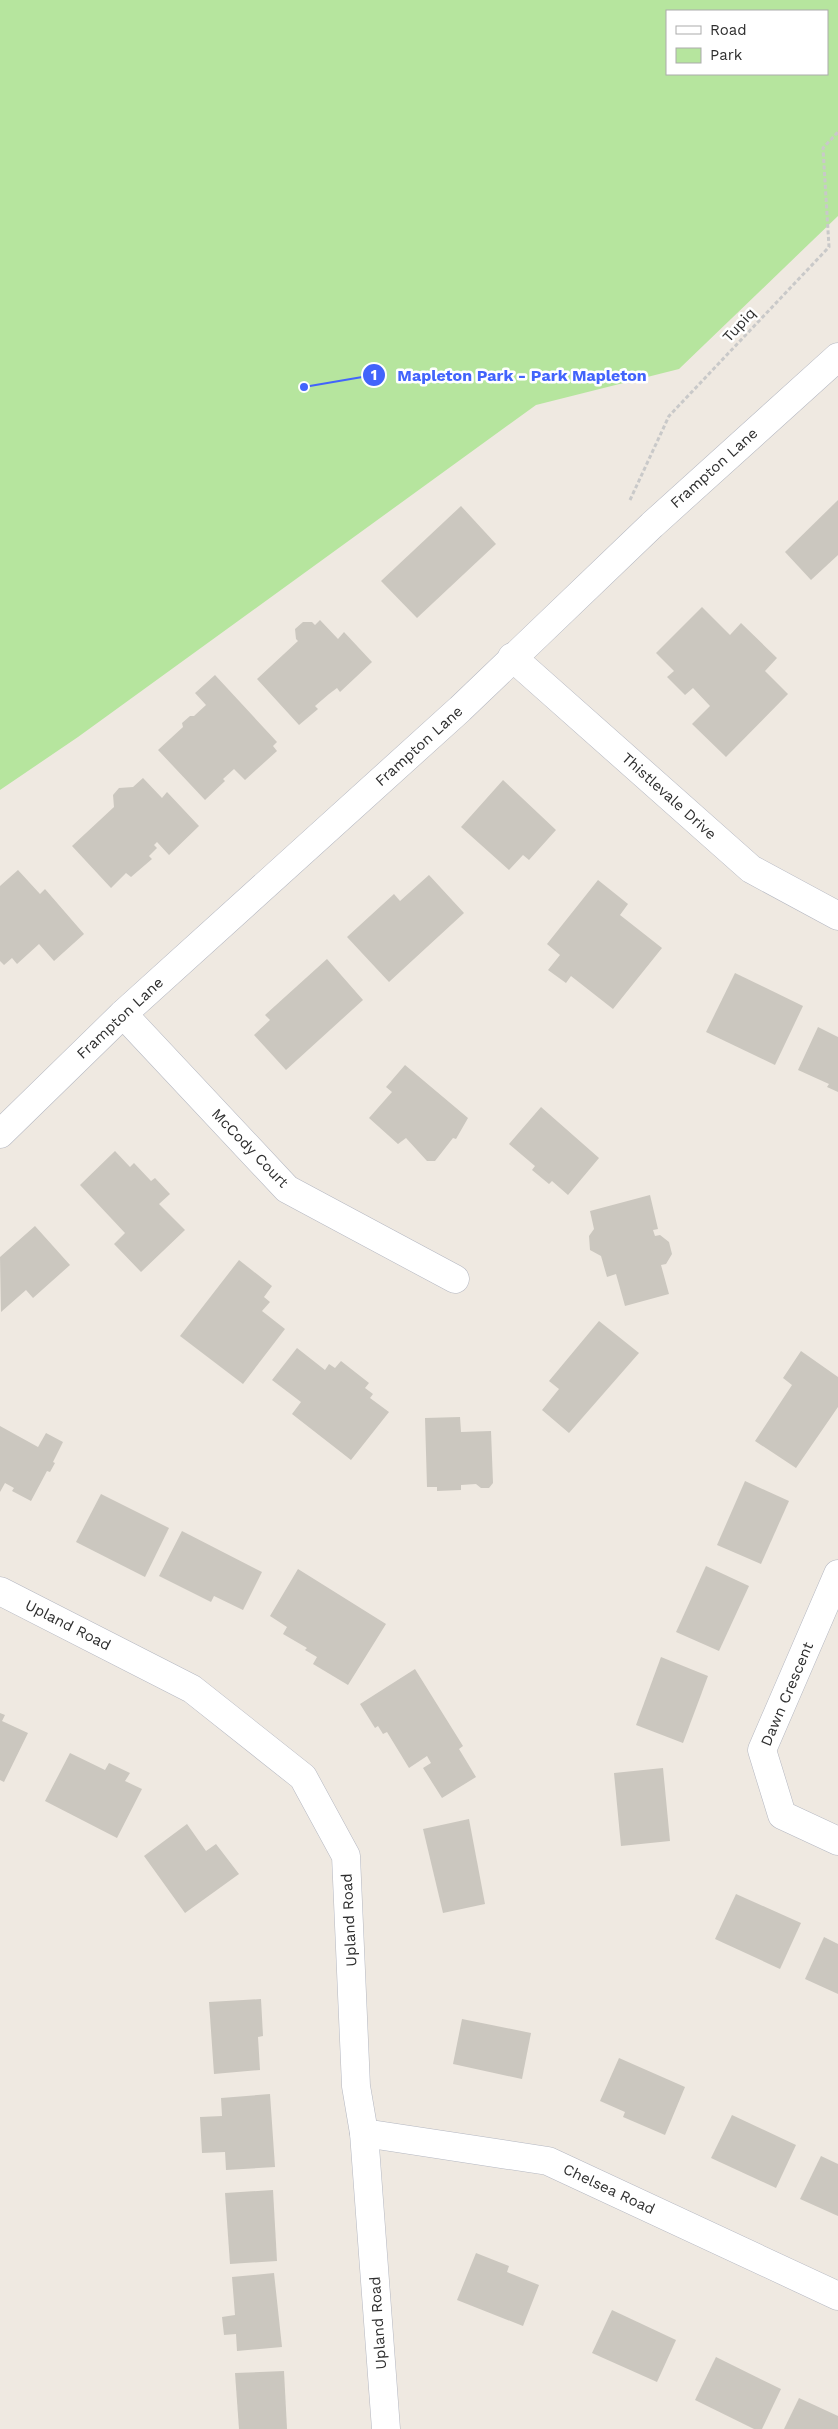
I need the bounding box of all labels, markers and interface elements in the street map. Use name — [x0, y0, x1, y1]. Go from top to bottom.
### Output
legend — [666, 10, 828, 75]
text: Road — [710, 21, 747, 39]
text: Park — [710, 46, 743, 64]
street label: Tupiq — [719, 304, 759, 346]
callout: Mapleton Park - Park Mapleton — [362, 359, 657, 390]
text: 1 — [371, 366, 377, 384]
text: Mapleton Park - Park Mapleton — [397, 366, 647, 385]
street label: Frampton Lane — [667, 424, 761, 512]
street label: Frampton Lane — [372, 702, 466, 790]
street label: Thistlevale Drive — [618, 749, 720, 843]
street label: Frampton Lane — [73, 973, 167, 1063]
street label: McCody Court — [208, 1105, 293, 1192]
street label: Upland Road — [22, 1596, 114, 1654]
street label: Dawn Crescent — [757, 1639, 817, 1749]
street label: Upland Road — [338, 1873, 360, 1967]
street label: Chelsea Road — [560, 2160, 658, 2218]
street label: Upland Road — [366, 2276, 390, 2370]

